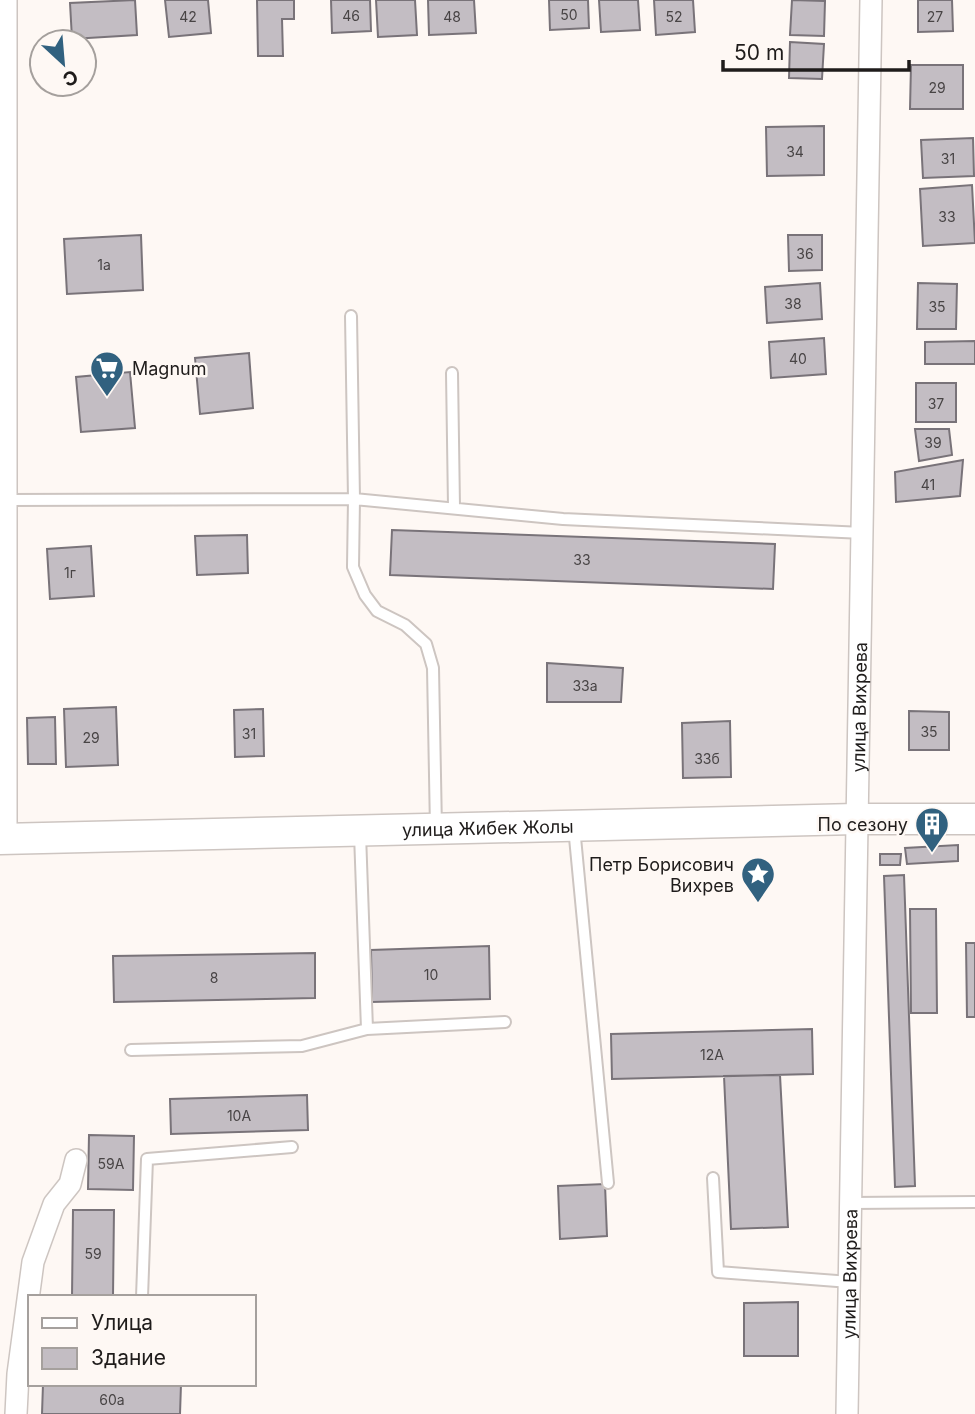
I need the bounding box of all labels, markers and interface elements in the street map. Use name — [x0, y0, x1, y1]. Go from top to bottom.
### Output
house number: 50 — [560, 6, 578, 23]
house number: 46 — [342, 7, 360, 24]
house number: 42 — [179, 8, 197, 25]
house number: 48 — [443, 8, 461, 25]
house number: 52 — [665, 8, 683, 25]
house number: 27 — [927, 8, 943, 25]
north arrow — [28, 28, 98, 98]
scale bar — [723, 28, 908, 72]
text: 50 m — [734, 40, 784, 65]
text: С — [59, 64, 82, 91]
house number: 29 — [928, 79, 946, 96]
house number: 34 — [786, 143, 804, 160]
house number: 31 — [941, 150, 955, 167]
house number: 33 — [938, 208, 956, 225]
house number: 36 — [796, 245, 814, 262]
house number: 1а — [97, 256, 111, 273]
house number: 38 — [784, 295, 802, 312]
house number: 35 — [928, 298, 946, 315]
supermarket icon: Magnum — [88, 349, 126, 398]
house number: 40 — [789, 350, 807, 367]
place label: Magnum — [132, 358, 206, 379]
house number: 37 — [928, 395, 944, 412]
house number: 39 — [924, 434, 942, 451]
house number: 41 — [921, 476, 935, 493]
house number: 33 — [573, 551, 591, 568]
house number: 1г — [64, 564, 76, 581]
street label: улица Вихрева — [847, 642, 871, 772]
house number: 33а — [572, 677, 598, 694]
house number: 35 — [920, 723, 938, 740]
house number: 31 — [242, 725, 256, 742]
house number: 29 — [82, 729, 100, 746]
house number: 33б — [694, 750, 720, 767]
building icon: По сезону — [913, 805, 951, 854]
place label: По сезону — [818, 814, 908, 835]
street label: улица Жибек Жолы — [402, 815, 574, 840]
place label: Петр Борисович Вихрев — [589, 854, 734, 896]
place icon: Петр Борисович Вихрев — [739, 855, 777, 904]
house number: 10 — [424, 966, 438, 983]
house number: 8 — [210, 969, 218, 986]
house number: 12А — [700, 1046, 724, 1063]
house number: 10А — [227, 1107, 251, 1124]
house number: 59А — [98, 1155, 125, 1172]
street label: улица Вихрева — [838, 1209, 861, 1339]
house number: 59 — [84, 1245, 102, 1262]
legend — [28, 1295, 256, 1386]
text: Улица — [91, 1310, 153, 1335]
text: Здание — [91, 1345, 166, 1370]
house number: 60а — [99, 1391, 125, 1408]

